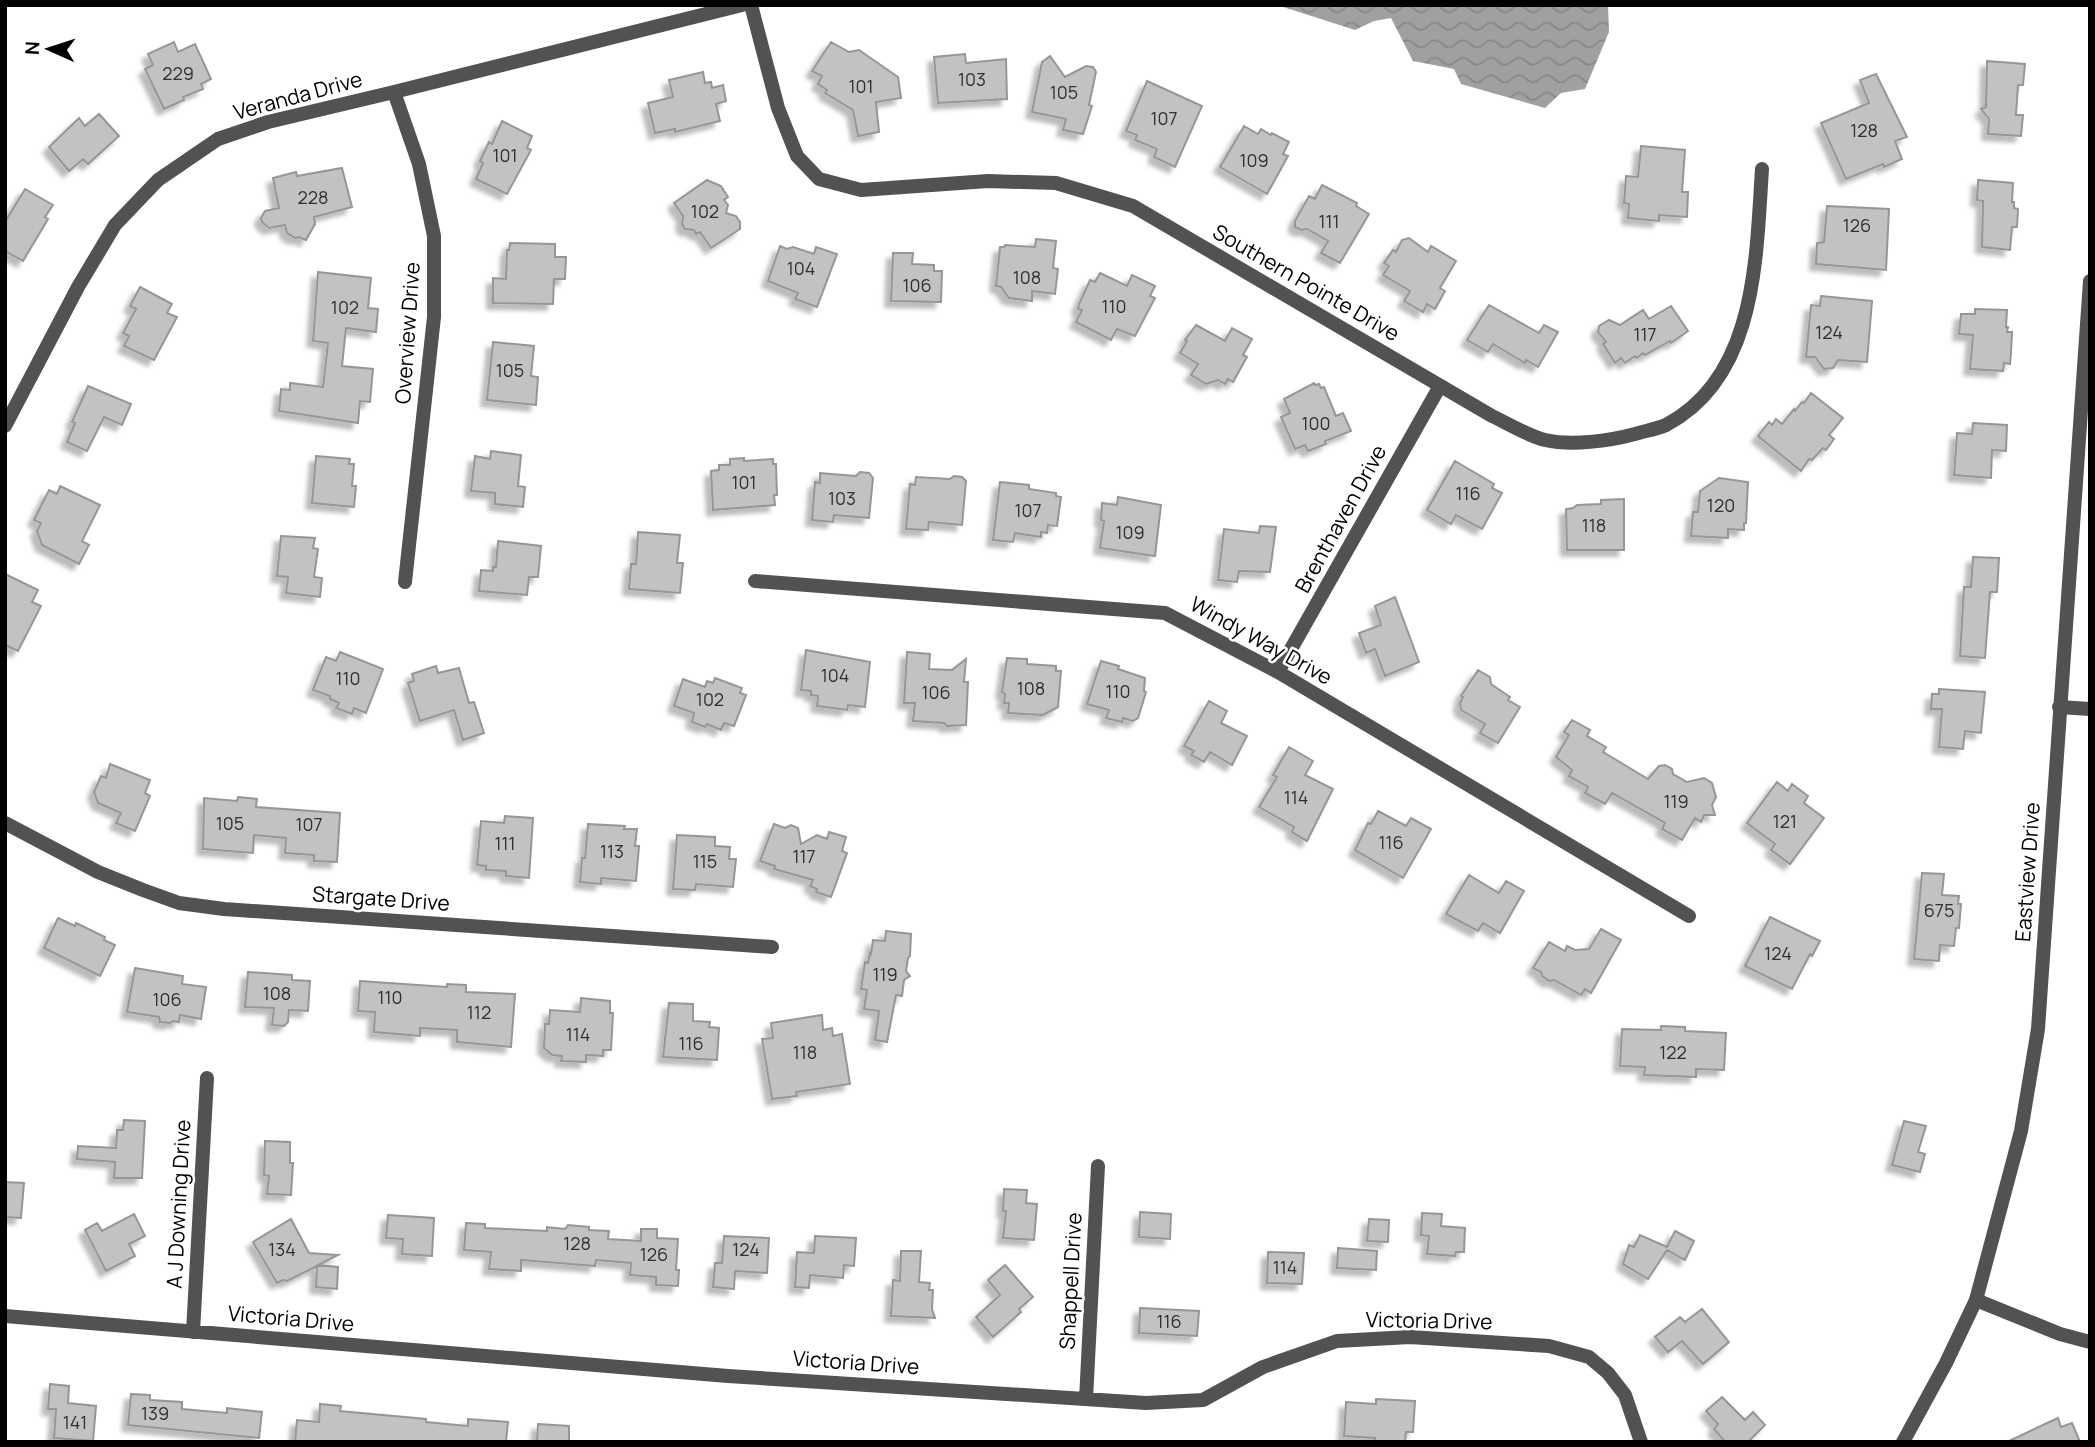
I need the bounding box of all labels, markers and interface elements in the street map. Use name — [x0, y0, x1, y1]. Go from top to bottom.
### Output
north arrow — [14, 14, 84, 84]
text: N — [19, 41, 45, 56]
house number: 229 — [162, 61, 194, 85]
street label: Veranda Drive — [230, 64, 365, 126]
house number: 103 — [958, 67, 986, 91]
house number: 101 — [848, 74, 874, 98]
house number: 105 — [1050, 80, 1078, 104]
house number: 107 — [1150, 106, 1178, 130]
house number: 128 — [1850, 118, 1878, 142]
house number: 101 — [492, 143, 518, 167]
house number: 109 — [1239, 148, 1269, 172]
house number: 228 — [298, 185, 328, 209]
house number: 102 — [691, 199, 719, 223]
house number: 111 — [1318, 209, 1340, 233]
house number: 126 — [1843, 213, 1871, 237]
street label: Southern Pointe Drive — [1208, 217, 1405, 347]
house number: 104 — [787, 256, 815, 280]
street label: Overview Drive — [388, 261, 426, 405]
house number: 108 — [1013, 265, 1041, 289]
house number: 106 — [902, 273, 932, 297]
house number: 110 — [1101, 294, 1127, 318]
house number: 102 — [331, 295, 359, 319]
house number: 124 — [1815, 320, 1843, 344]
house number: 117 — [1633, 322, 1657, 346]
house number: 105 — [496, 358, 524, 382]
house number: 100 — [1302, 411, 1330, 435]
street label: Brenthaven Drive — [1288, 440, 1392, 597]
house number: 101 — [731, 470, 757, 494]
house number: 116 — [1455, 481, 1481, 505]
house number: 103 — [828, 486, 856, 510]
house number: 120 — [1707, 493, 1735, 517]
house number: 107 — [1014, 498, 1042, 522]
house number: 118 — [1582, 513, 1606, 537]
house number: 109 — [1115, 520, 1145, 544]
street label: Windy Way Drive — [1185, 589, 1338, 691]
house number: 104 — [821, 663, 849, 687]
house number: 110 — [335, 666, 361, 690]
house number: 108 — [1017, 676, 1045, 700]
house number: 110 — [1105, 679, 1131, 703]
house number: 106 — [921, 680, 951, 704]
house number: 102 — [696, 687, 724, 711]
house number: 114 — [1284, 785, 1308, 809]
house number: 119 — [1663, 789, 1689, 813]
street label: Eastview Drive — [2008, 801, 2046, 943]
house number: 121 — [1773, 809, 1797, 833]
house number: 105 — [216, 811, 244, 835]
house number: 107 — [295, 812, 323, 836]
house number: 116 — [1378, 830, 1404, 854]
house number: 111 — [494, 831, 516, 855]
house number: 113 — [600, 839, 624, 863]
house number: 117 — [792, 844, 816, 868]
house number: 115 — [693, 849, 717, 873]
street label: Stargate Drive — [311, 879, 451, 917]
house number: 675 — [1924, 898, 1954, 922]
house number: 124 — [1764, 941, 1792, 965]
house number: 119 — [872, 962, 898, 986]
house number: 108 — [263, 981, 291, 1005]
house number: 110 — [377, 985, 403, 1009]
house number: 106 — [152, 987, 182, 1011]
house number: 112 — [467, 1000, 491, 1024]
house number: 114 — [566, 1022, 590, 1046]
house number: 116 — [678, 1031, 704, 1055]
house number: 118 — [793, 1040, 817, 1064]
house number: 122 — [1659, 1040, 1687, 1064]
street label: A J Downing Drive — [160, 1119, 196, 1289]
street label: Shappell Drive — [1052, 1212, 1088, 1350]
house number: 128 — [563, 1231, 591, 1255]
house number: 134 — [268, 1237, 296, 1261]
house number: 124 — [732, 1237, 760, 1261]
house number: 126 — [640, 1242, 668, 1266]
house number: 114 — [1273, 1255, 1297, 1279]
street label: Victoria Drive — [227, 1299, 355, 1337]
street label: Victoria Drive — [1365, 1305, 1493, 1335]
house number: 116 — [1156, 1309, 1182, 1333]
street label: Victoria Drive — [792, 1344, 920, 1380]
house number: 139 — [141, 1401, 169, 1425]
house number: 141 — [63, 1410, 87, 1434]

